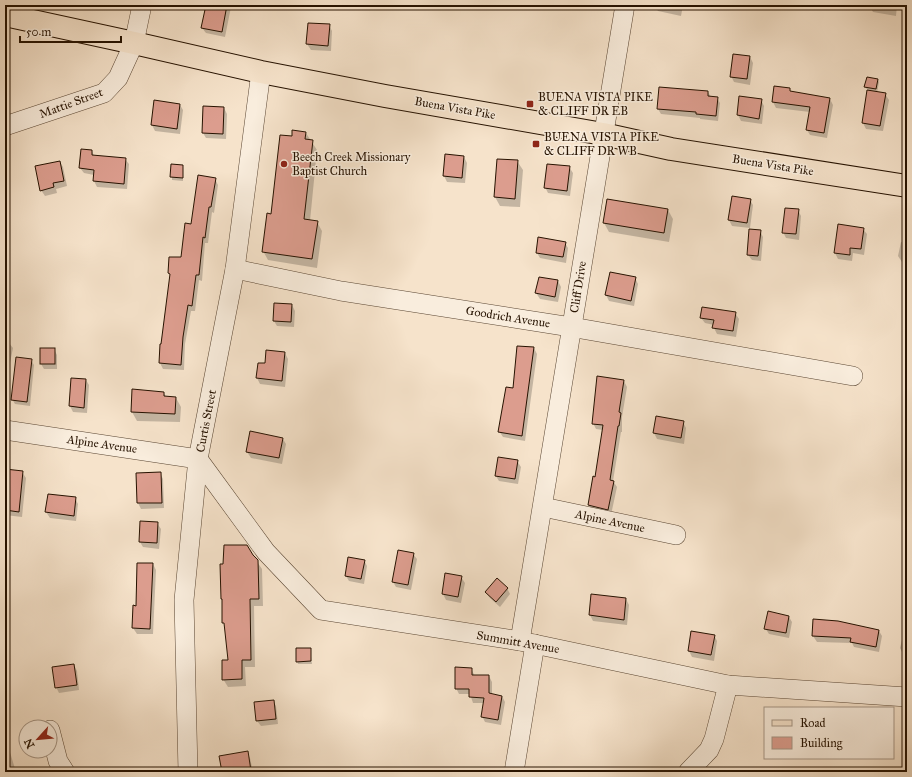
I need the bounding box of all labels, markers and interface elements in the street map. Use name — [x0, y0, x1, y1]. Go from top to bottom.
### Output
scale bar — [20, 18, 121, 44]
text: 50 m — [26, 25, 51, 39]
street label: Mattie Street — [37, 85, 105, 121]
place label: BUENA VISTA PIKE & CLIFF DR EB — [538, 90, 653, 118]
street label: Buena Vista Pike — [413, 94, 497, 122]
marker: BUENA VISTA PIKE & CLIFF DR EB — [525, 99, 535, 109]
place label: BUENA VISTA PIKE & CLIFF DR WB — [544, 130, 659, 158]
marker: BUENA VISTA PIKE & CLIFF DR WB — [531, 139, 541, 149]
place label: Beech Creek Missionary Baptist Church — [292, 150, 411, 178]
street label: Buena Vista Pike — [731, 152, 815, 178]
marker: Beech Creek Missionary Baptist Church — [279, 159, 289, 169]
street label: Cliff Drive — [567, 260, 589, 314]
street label: Goodrich Avenue — [465, 303, 551, 331]
street label: Curtis Street — [193, 388, 219, 453]
street label: Alpine Avenue — [65, 432, 138, 456]
street label: Alpine Avenue — [573, 507, 646, 535]
street label: Summitt Avenue — [476, 628, 560, 656]
legend — [764, 707, 894, 759]
text: Road — [800, 716, 826, 730]
north arrow — [18, 719, 58, 759]
text: N — [21, 736, 37, 750]
text: Building — [800, 736, 843, 751]

